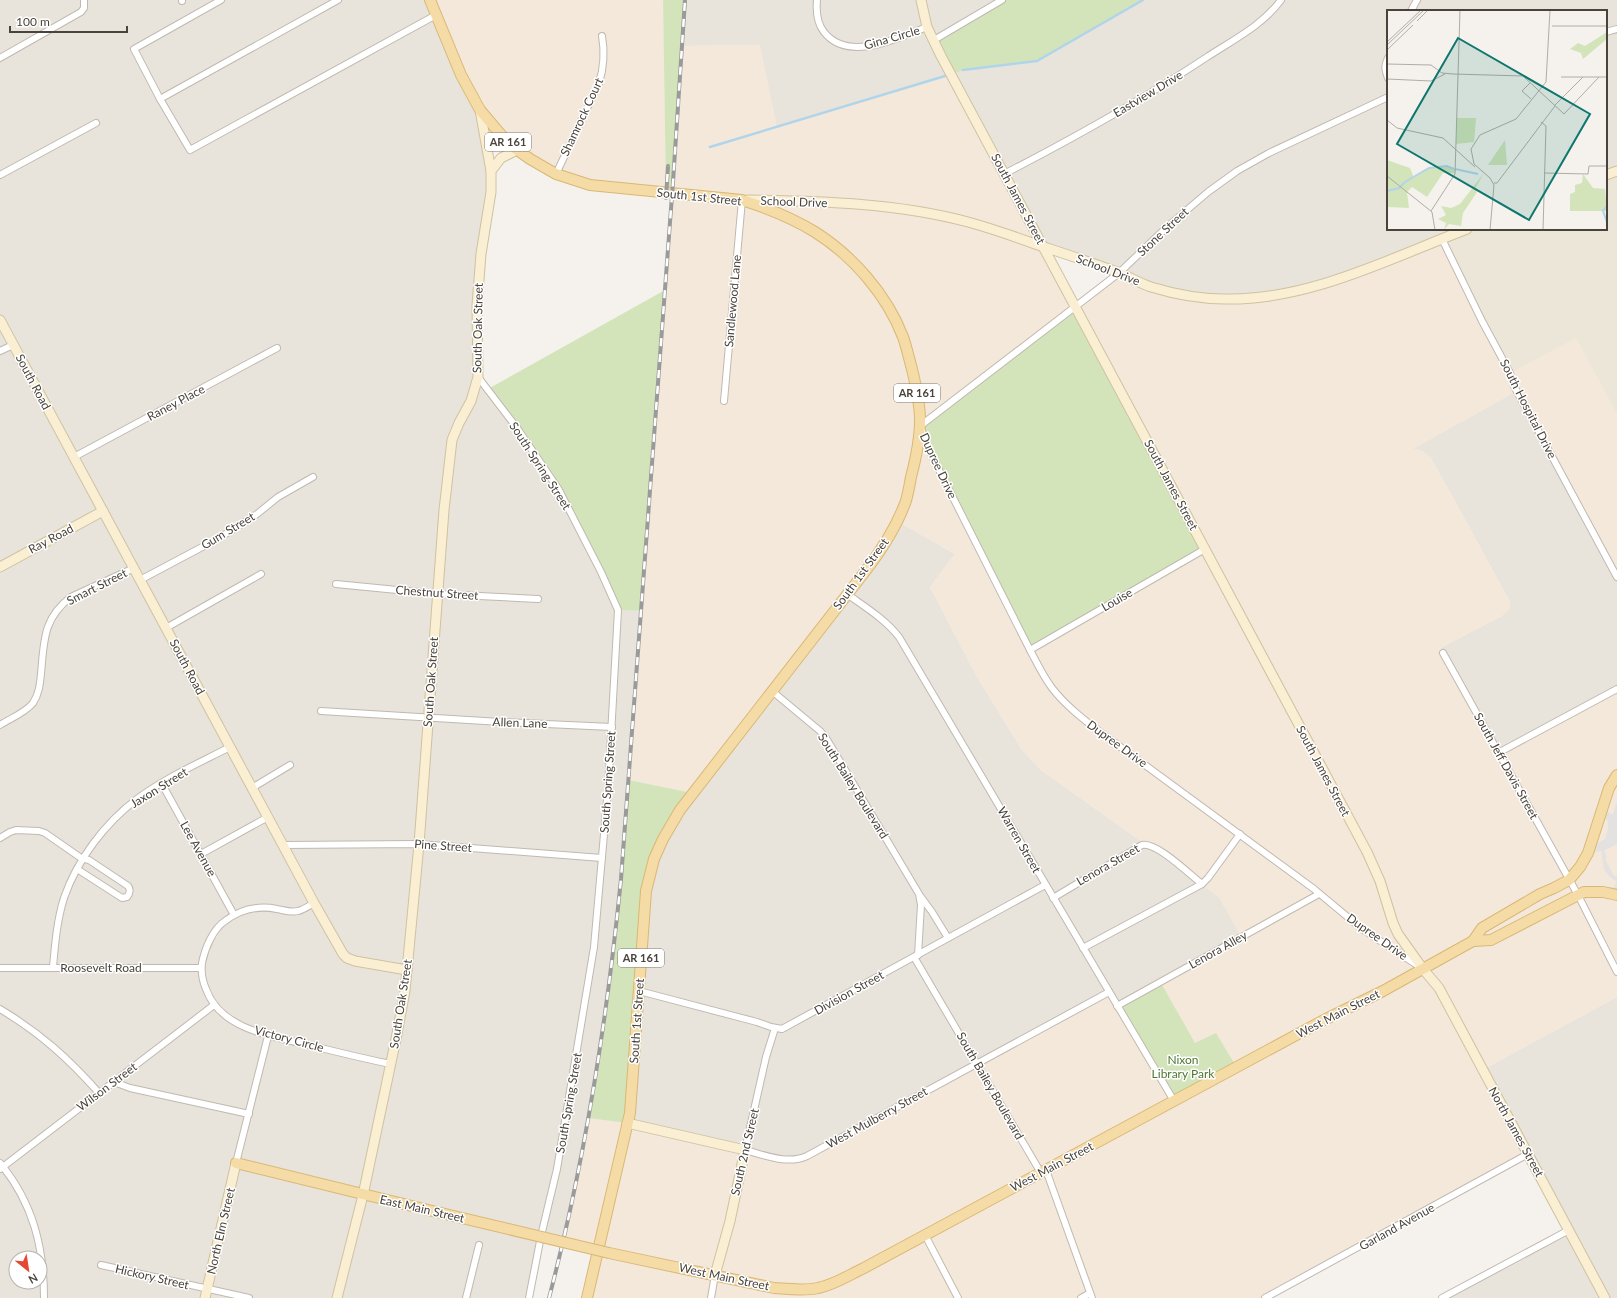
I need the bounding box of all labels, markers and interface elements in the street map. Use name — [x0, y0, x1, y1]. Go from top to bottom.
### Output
scale bar — [10, 8, 127, 34]
inset map — [1387, 10, 1607, 230]
text: 100 m — [16, 14, 50, 29]
street label: Gina Circle — [862, 22, 921, 53]
street label: Eastview Drive — [1110, 67, 1185, 120]
street label: Shamrock Court — [557, 75, 607, 158]
road number: AR 161 — [485, 133, 531, 151]
street label: South James Street — [988, 151, 1049, 247]
street label: South 1st Street — [656, 185, 743, 208]
street label: School Drive — [760, 193, 828, 210]
street label: Stone Street — [1134, 204, 1192, 259]
street label: School Drive — [1074, 251, 1142, 289]
street label: Sandlewood Lane — [721, 254, 744, 348]
street label: South Oak Street — [469, 282, 486, 373]
street label: South Road — [13, 351, 54, 412]
street label: South Hospital Drive — [1497, 357, 1560, 461]
street label: Raney Place — [144, 381, 207, 424]
road number: AR 161 — [894, 384, 940, 402]
street label: South Spring Street — [506, 419, 575, 513]
street label: Dupree Drive — [917, 430, 960, 501]
street label: South James Street — [1141, 437, 1202, 533]
street label: Gum Street — [198, 508, 258, 552]
street label: Ray Road — [26, 520, 76, 557]
street label: South 1st Street — [829, 534, 892, 613]
street label: Smart Street — [64, 565, 130, 608]
street label: Chestnut Street — [395, 582, 480, 603]
street label: Louise — [1098, 585, 1135, 614]
street label: South Road — [167, 636, 208, 697]
street label: South Oak Street — [420, 636, 441, 727]
street label: South Jeff Davis Street — [1471, 710, 1542, 822]
street label: Allen Lane — [492, 714, 548, 731]
street label: Dupree Drive — [1084, 717, 1150, 771]
street label: South James Street — [1293, 723, 1354, 819]
street label: South Spring Street — [596, 730, 619, 833]
street label: South Bailey Boulevard — [815, 730, 892, 841]
street label: Jaxon Street — [127, 764, 191, 811]
street label: Warren Street — [994, 804, 1045, 876]
street label: Lee Avenue — [177, 819, 220, 879]
street label: Pine Street — [414, 836, 473, 855]
street label: Lenora Street — [1073, 840, 1143, 889]
street label: Dupree Drive — [1344, 910, 1411, 963]
street label: Lenora Alley — [1186, 927, 1250, 972]
road number: AR 161 — [618, 949, 664, 967]
street label: South Oak Street — [386, 958, 415, 1050]
street label: Roosevelt Road — [60, 960, 142, 975]
street label: Division Street — [811, 967, 887, 1018]
street label: South 1st Street — [626, 977, 647, 1064]
street label: West Main Street — [1293, 986, 1383, 1041]
street label: Victory Circle — [253, 1022, 325, 1055]
street label: South Bailey Boulevard — [954, 1029, 1027, 1142]
street label: South Spring Street — [552, 1051, 585, 1154]
park label: Nixon Library Park — [1152, 1052, 1215, 1081]
street label: Wilson Street — [74, 1059, 140, 1114]
street label: West Mulberry Street — [823, 1083, 931, 1152]
street label: North James Street — [1485, 1084, 1548, 1180]
street label: South 2nd Street — [727, 1106, 762, 1197]
street label: West Main Street — [1008, 1138, 1096, 1195]
street label: North Elm Street — [203, 1185, 238, 1276]
street label: East Main Street — [378, 1191, 467, 1226]
street label: Garland Avenue — [1357, 1200, 1437, 1253]
north arrow — [8, 1250, 48, 1290]
street label: West Main Street — [678, 1260, 771, 1294]
street label: Hickory Street — [114, 1261, 191, 1292]
text: N — [26, 1271, 40, 1287]

